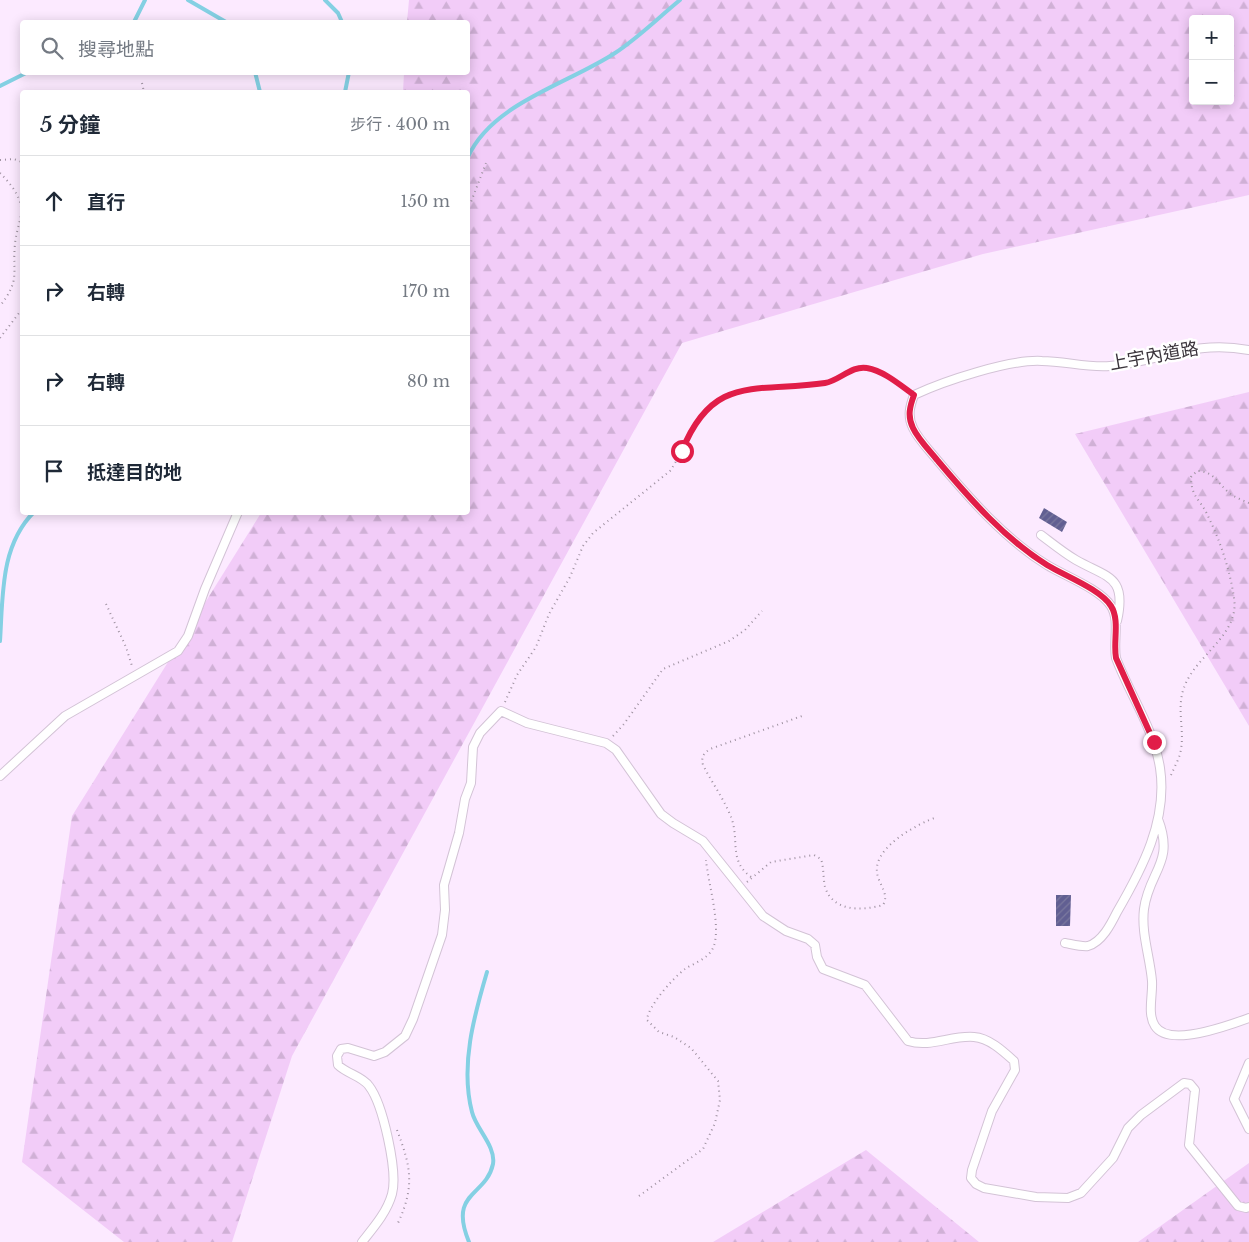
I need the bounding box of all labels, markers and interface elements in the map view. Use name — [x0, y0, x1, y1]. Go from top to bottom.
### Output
map controls — [1189, 15, 1234, 105]
button: + — [1189, 15, 1234, 60]
search box — [20, 20, 470, 75]
icon: search — [38, 34, 66, 62]
text: 搜尋地點 — [78, 38, 154, 61]
button: − — [1189, 60, 1234, 105]
text: 5 分鐘 — [40, 112, 100, 138]
text: 步行 · 400 m — [350, 114, 450, 134]
icon: ahead — [40, 187, 68, 215]
text: 直行 — [87, 191, 125, 214]
text: 150 m — [401, 191, 450, 211]
icon: right — [40, 277, 68, 305]
text: 右轉 — [87, 281, 125, 304]
text: 170 m — [402, 281, 450, 301]
street label: 上宇內道路 — [1108, 337, 1200, 375]
icon: right — [40, 367, 68, 395]
text: 右轉 — [87, 371, 125, 394]
text: 80 m — [407, 371, 450, 391]
route start — [671, 440, 694, 463]
icon: arrive — [40, 457, 68, 485]
text: 抵達目的地 — [87, 461, 182, 484]
route end — [1143, 731, 1166, 754]

